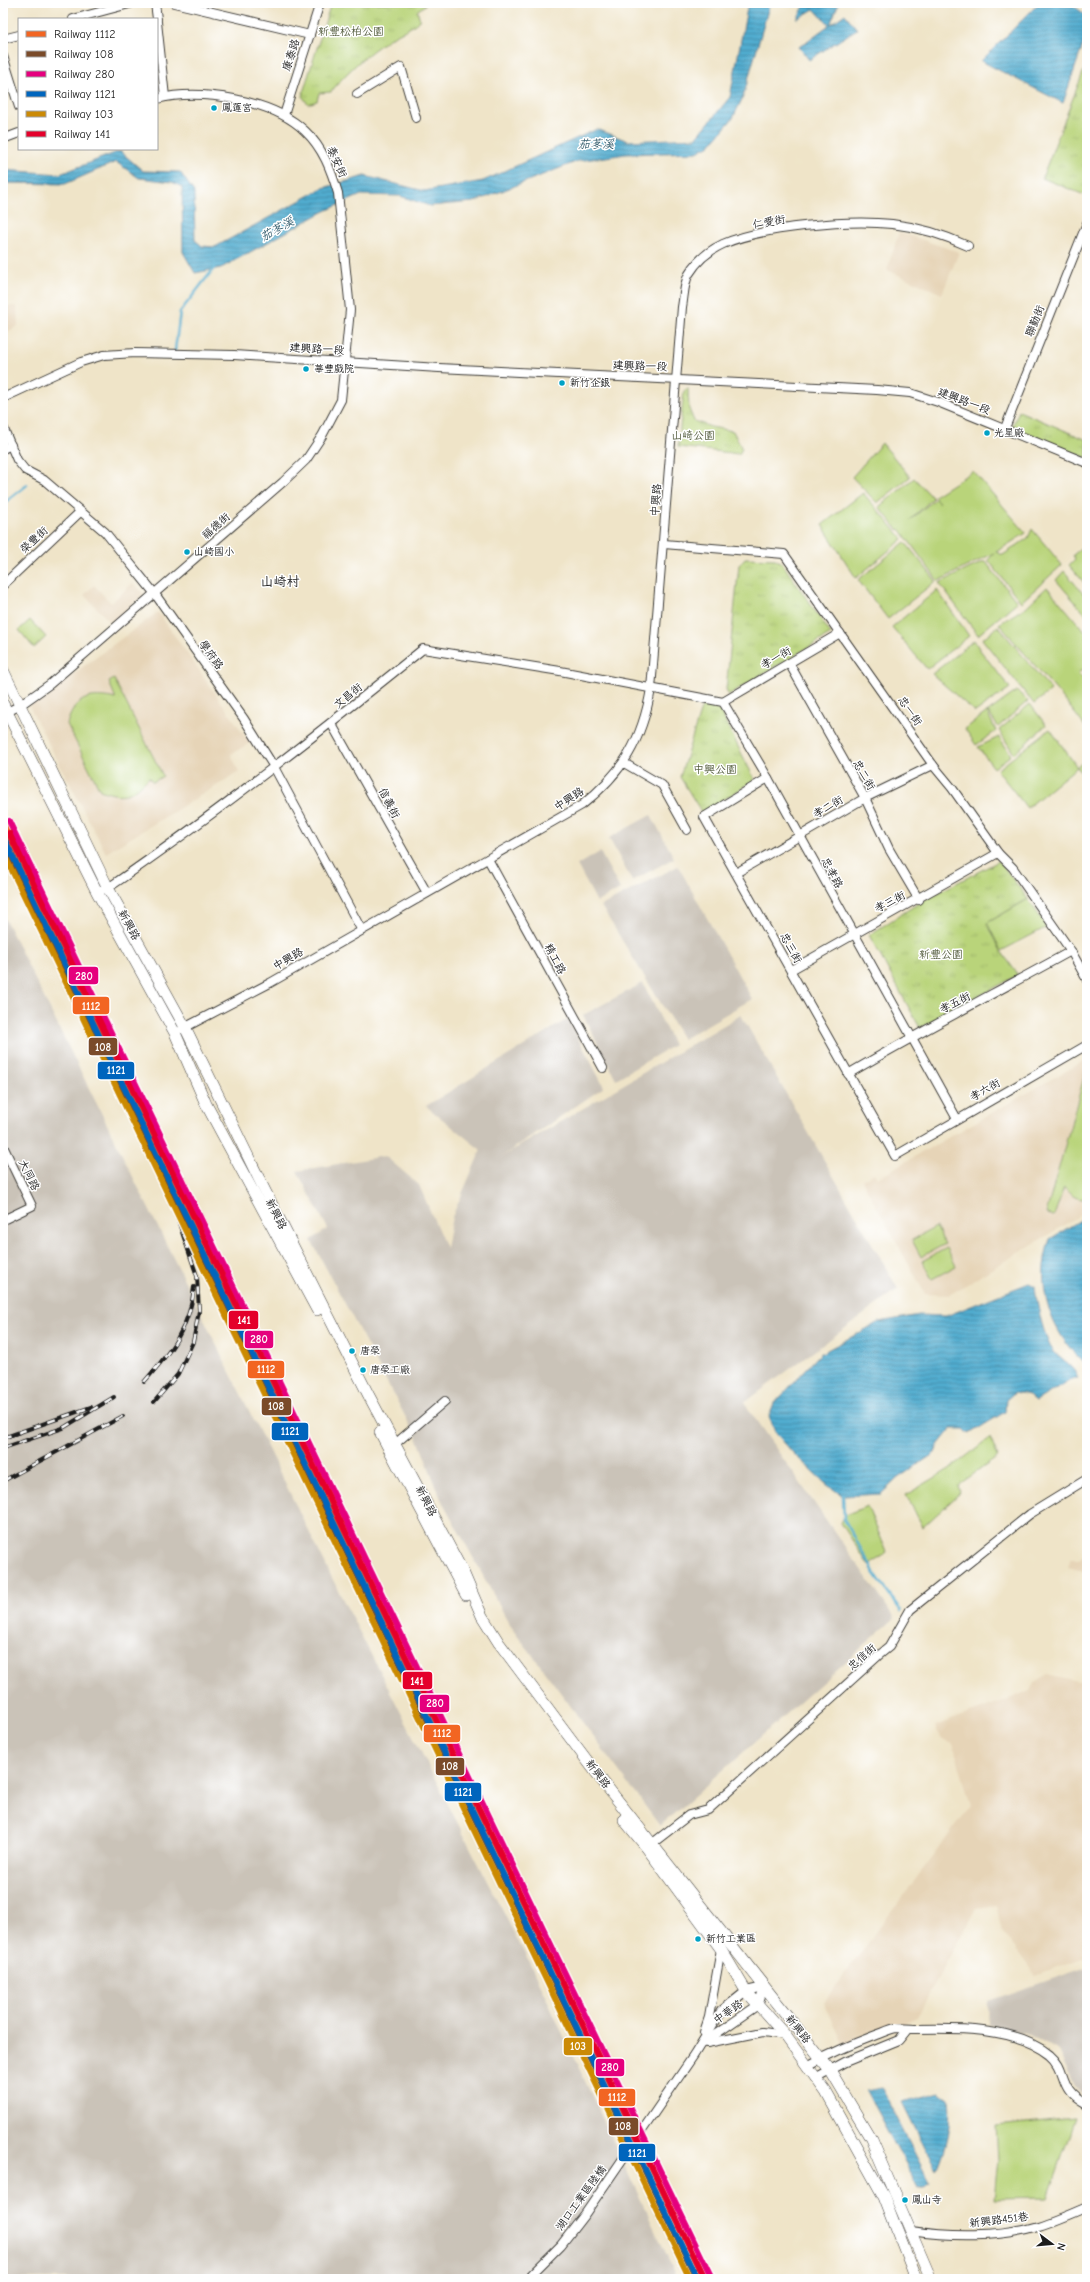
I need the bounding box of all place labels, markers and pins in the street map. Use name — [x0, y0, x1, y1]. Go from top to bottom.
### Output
place label: 鳳蓮宮 — [222, 102, 252, 114]
marker: 鳳蓮宮 — [209, 103, 219, 113]
place label: 華豐戲院 — [314, 363, 354, 375]
marker: 華豐戲院 — [301, 364, 311, 374]
place label: 新竹企銀 — [570, 377, 610, 389]
marker: 新竹企銀 — [557, 378, 567, 388]
place label: 光星廠 — [994, 427, 1024, 439]
marker: 光星廠 — [982, 428, 992, 438]
place label: 山崎國小 — [194, 546, 234, 558]
marker: 山崎國小 — [182, 547, 192, 557]
place label: 唐榮 — [360, 1345, 380, 1357]
marker: 唐榮 — [347, 1346, 357, 1356]
place label: 唐榮工廠 — [370, 1364, 410, 1376]
marker: 唐榮工廠 — [358, 1365, 368, 1375]
place label: 新竹工業區 — [706, 1933, 756, 1945]
marker: 新竹工業區 — [693, 1934, 703, 1944]
place label: 鳳山寺 — [912, 2194, 942, 2206]
marker: 鳳山寺 — [900, 2195, 910, 2205]

